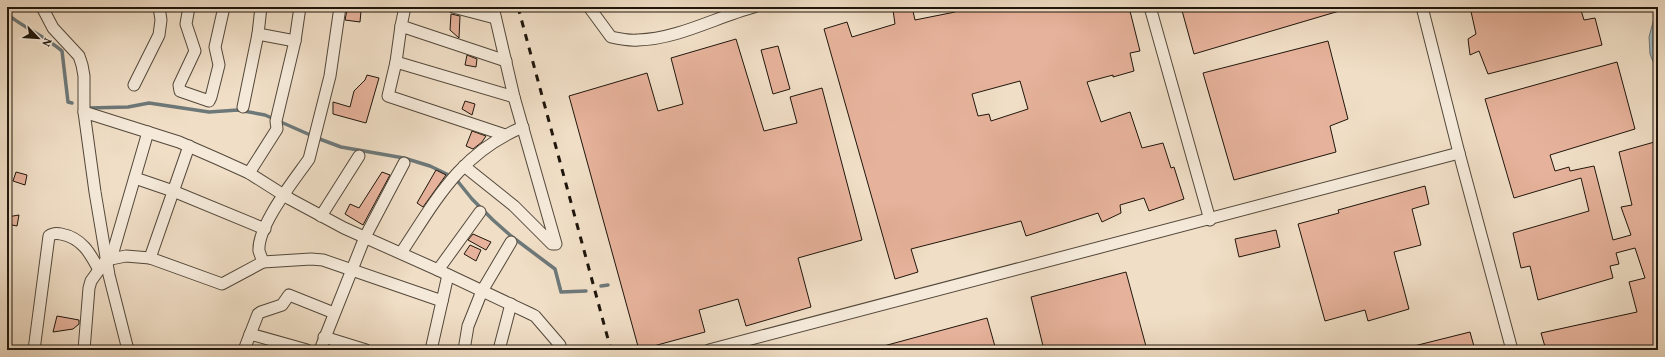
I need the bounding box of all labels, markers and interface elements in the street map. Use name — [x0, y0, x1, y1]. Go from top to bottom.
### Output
north arrow — [18, 18, 58, 58]
text: N — [37, 35, 54, 48]

